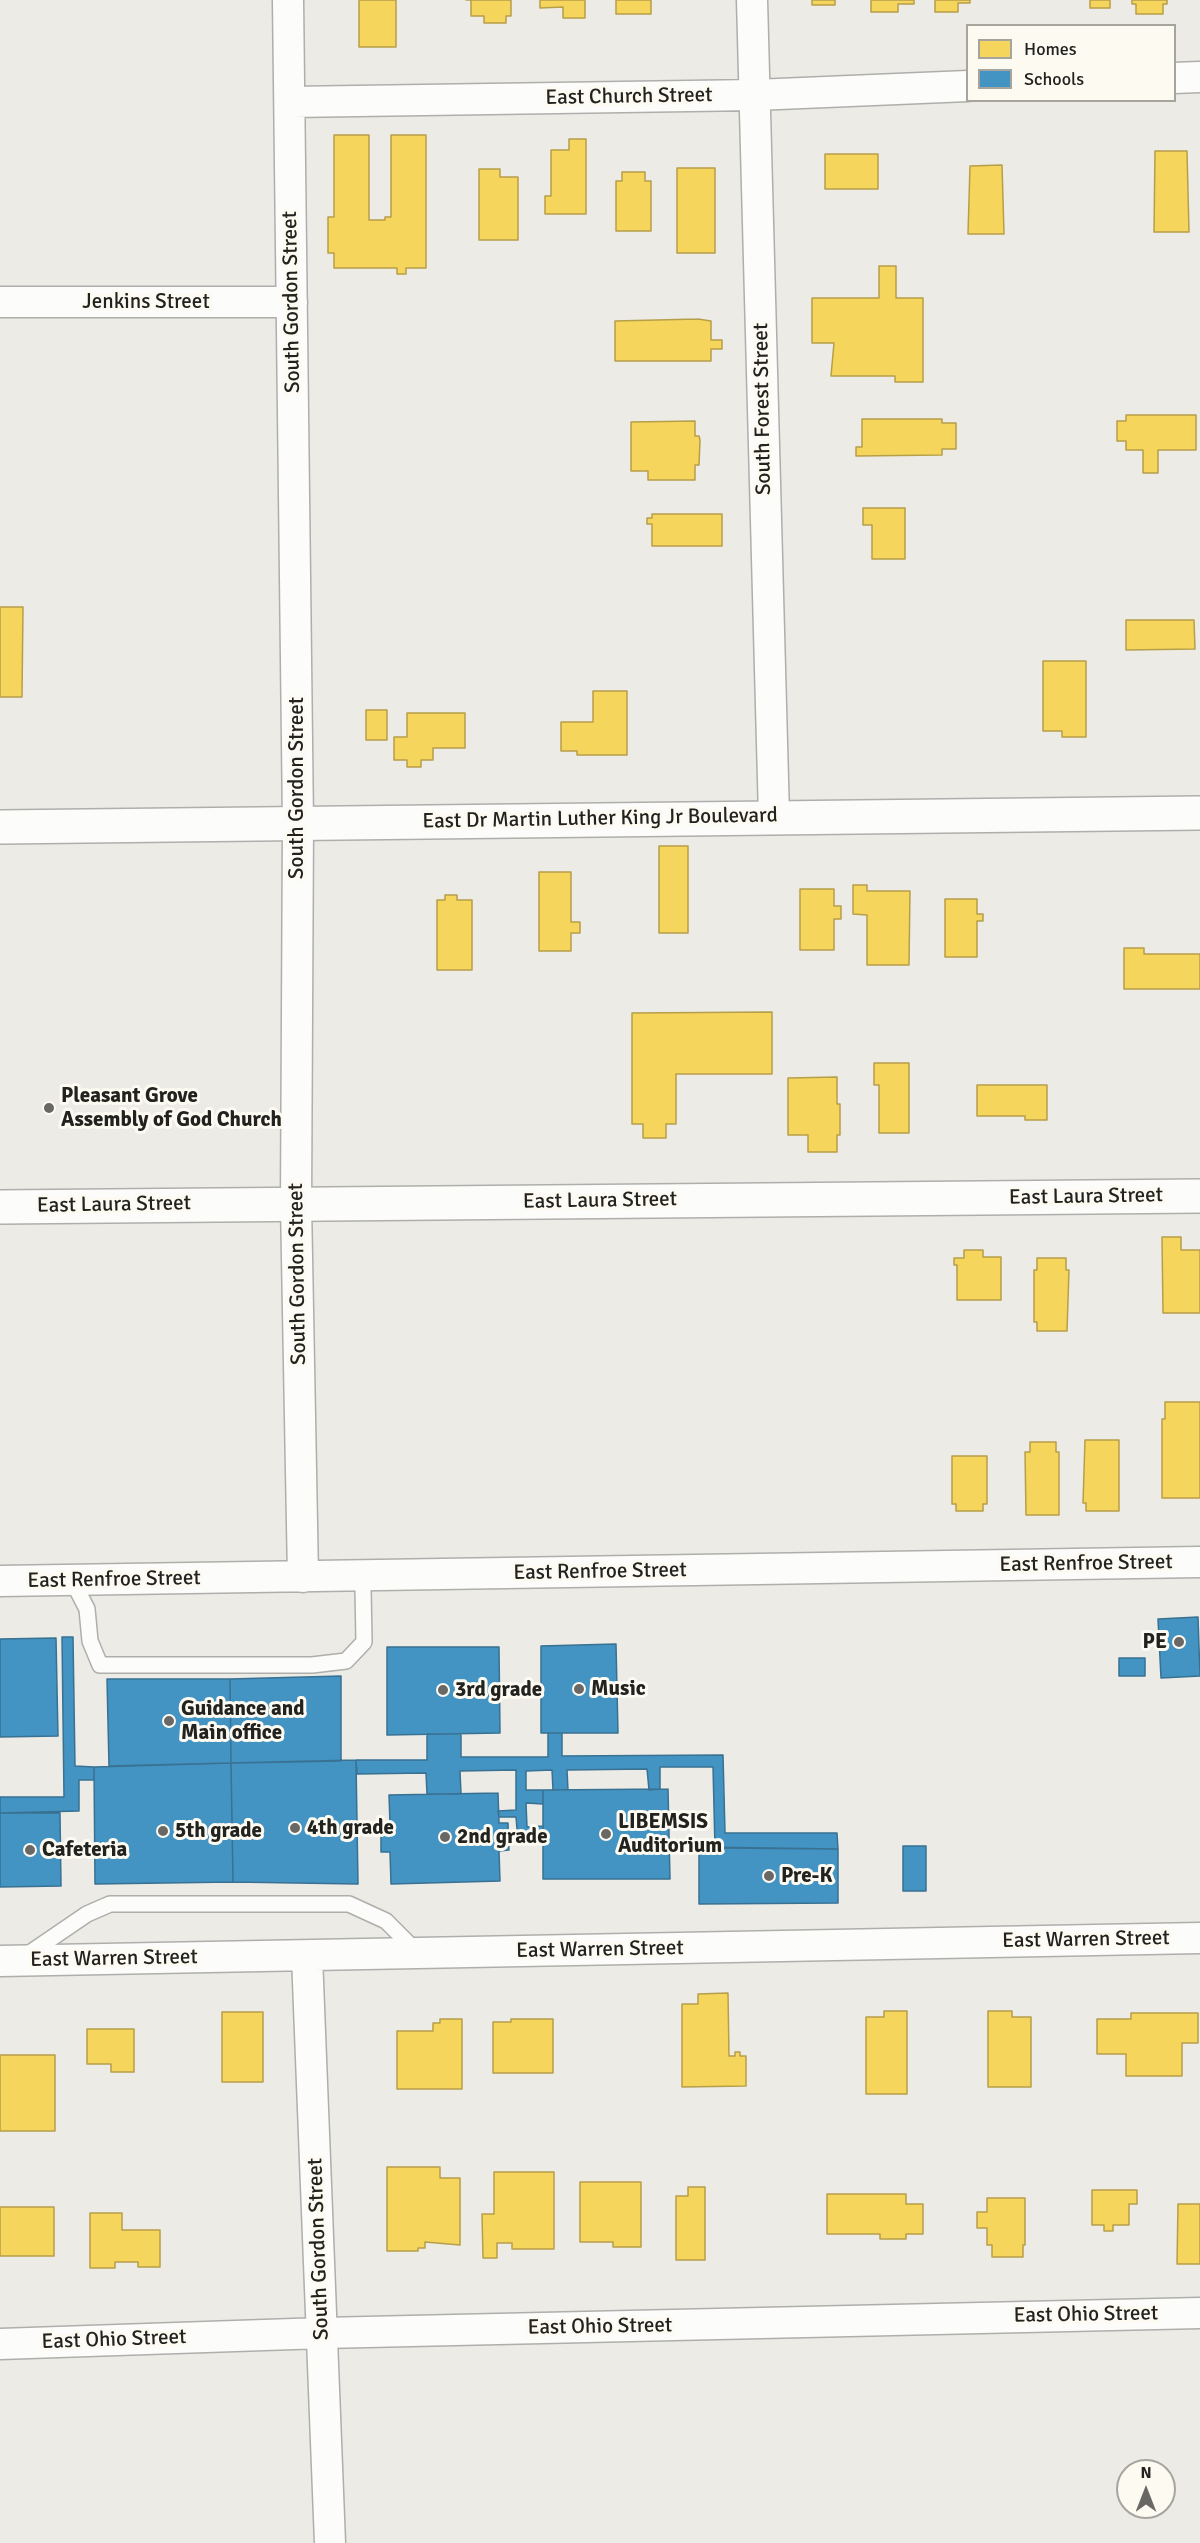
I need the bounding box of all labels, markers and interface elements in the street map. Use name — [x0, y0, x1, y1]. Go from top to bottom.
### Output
legend — [966, 24, 1176, 102]
text: Homes — [1024, 38, 1077, 60]
text: Schools — [1024, 68, 1084, 90]
street label: East Church Street — [545, 83, 713, 111]
street label: South Gordon Street — [278, 211, 306, 393]
street label: Jenkins Street — [82, 289, 210, 315]
street label: South Forest Street — [749, 323, 777, 495]
street label: South Gordon Street — [284, 697, 310, 879]
street label: East Dr Martin Luther King Jr Boulevard — [422, 803, 778, 835]
place label: Pleasant Grove Assembly of God Church — [61, 1083, 282, 1133]
marker: Pleasant Grove Assembly of God Church — [42, 1101, 56, 1115]
street label: South Gordon Street — [284, 1183, 312, 1365]
street label: East Laura Street — [1009, 1183, 1163, 1211]
street label: East Laura Street — [523, 1187, 677, 1215]
street label: East Laura Street — [37, 1191, 191, 1219]
street label: East Renfroe Street — [999, 1550, 1173, 1578]
street label: East Renfroe Street — [513, 1558, 687, 1586]
street label: East Renfroe Street — [27, 1566, 201, 1594]
place label: PE — [1143, 1629, 1167, 1655]
marker: PE — [1172, 1635, 1186, 1649]
place label: Music — [591, 1676, 646, 1702]
place label: 3rd grade — [455, 1677, 542, 1703]
marker: Music — [572, 1682, 586, 1696]
marker: 3rd grade — [436, 1683, 450, 1697]
place label: Guidance and Main office — [181, 1696, 305, 1746]
marker: Guidance and Main office — [162, 1714, 176, 1728]
place label: LIBEMSIS Auditorium — [618, 1809, 722, 1859]
place label: 4th grade — [307, 1815, 394, 1841]
place label: 5th grade — [175, 1818, 262, 1844]
marker: 4th grade — [288, 1821, 302, 1835]
marker: 5th grade — [156, 1824, 170, 1838]
place label: 2nd grade — [457, 1824, 548, 1850]
marker: LIBEMSIS Auditorium — [599, 1827, 613, 1841]
marker: 2nd grade — [438, 1830, 452, 1844]
place label: Cafeteria — [42, 1837, 127, 1863]
marker: Cafeteria — [23, 1843, 37, 1857]
place label: Pre-K — [781, 1863, 832, 1889]
marker: Pre-K — [762, 1869, 776, 1883]
street label: East Warren Street — [1002, 1926, 1170, 1954]
street label: East Warren Street — [516, 1936, 684, 1964]
street label: East Warren Street — [30, 1945, 198, 1973]
street label: South Gordon Street — [303, 2157, 335, 2341]
street label: East Ohio Street — [1013, 2301, 1159, 2329]
street label: East Ohio Street — [527, 2313, 673, 2341]
street label: East Ohio Street — [41, 2325, 187, 2355]
north arrow — [1116, 2459, 1176, 2519]
text: N — [1140, 2463, 1152, 2483]

